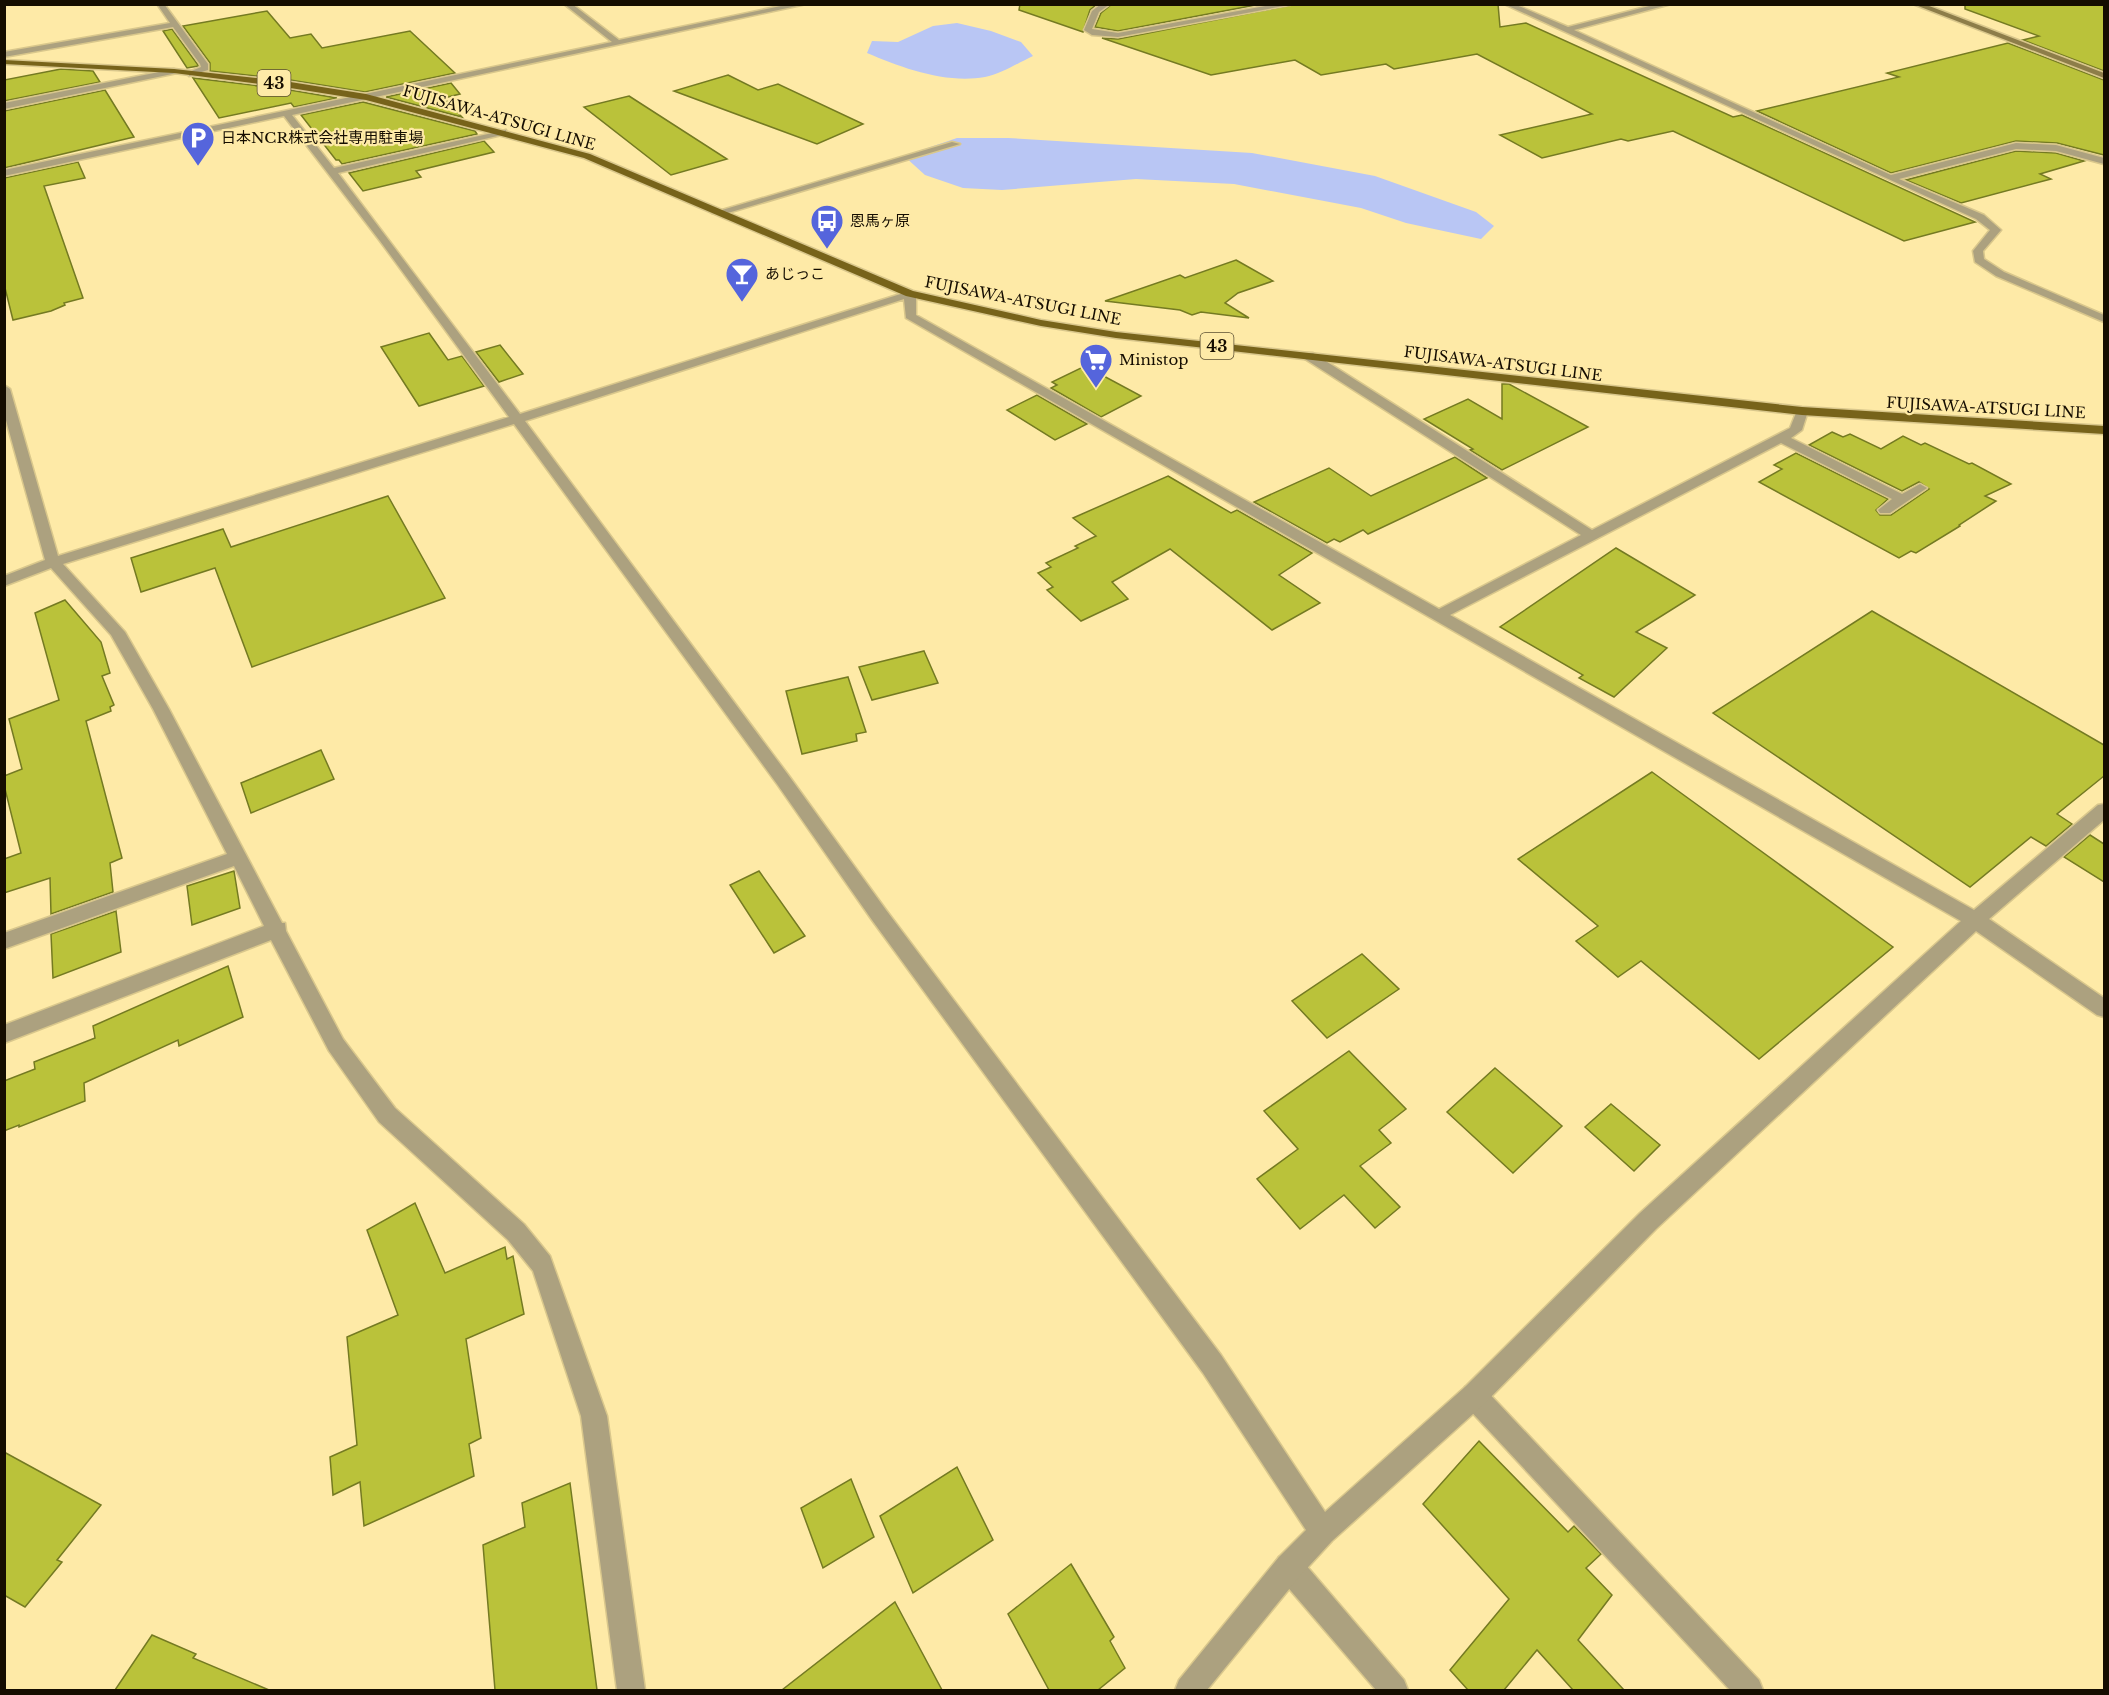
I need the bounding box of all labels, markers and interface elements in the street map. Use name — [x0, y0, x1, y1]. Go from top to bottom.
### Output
road number: 43 — [258, 70, 290, 96]
street label: FUJISAWA-ATSUGI LINE — [401, 81, 598, 154]
parking icon: 日本NCR株式会社専用駐車場 — [180, 120, 216, 167]
place label: 日本NCR株式会社専用駐車場 — [221, 128, 423, 147]
bus stop icon: 恩馬ヶ原 — [809, 203, 845, 250]
place label: 恩馬ヶ原 — [850, 211, 910, 230]
bar icon: あじっこ — [724, 256, 760, 303]
place label: あじっこ — [765, 264, 825, 283]
street label: FUJISAWA-ATSUGI LINE — [923, 272, 1123, 329]
road number: 43 — [1200, 333, 1234, 359]
supermarket icon: Ministop — [1078, 342, 1114, 389]
street label: FUJISAWA-ATSUGI LINE — [1403, 342, 1603, 385]
place label: Ministop — [1119, 350, 1188, 369]
street label: FUJISAWA-ATSUGI LINE — [1886, 393, 2086, 422]

